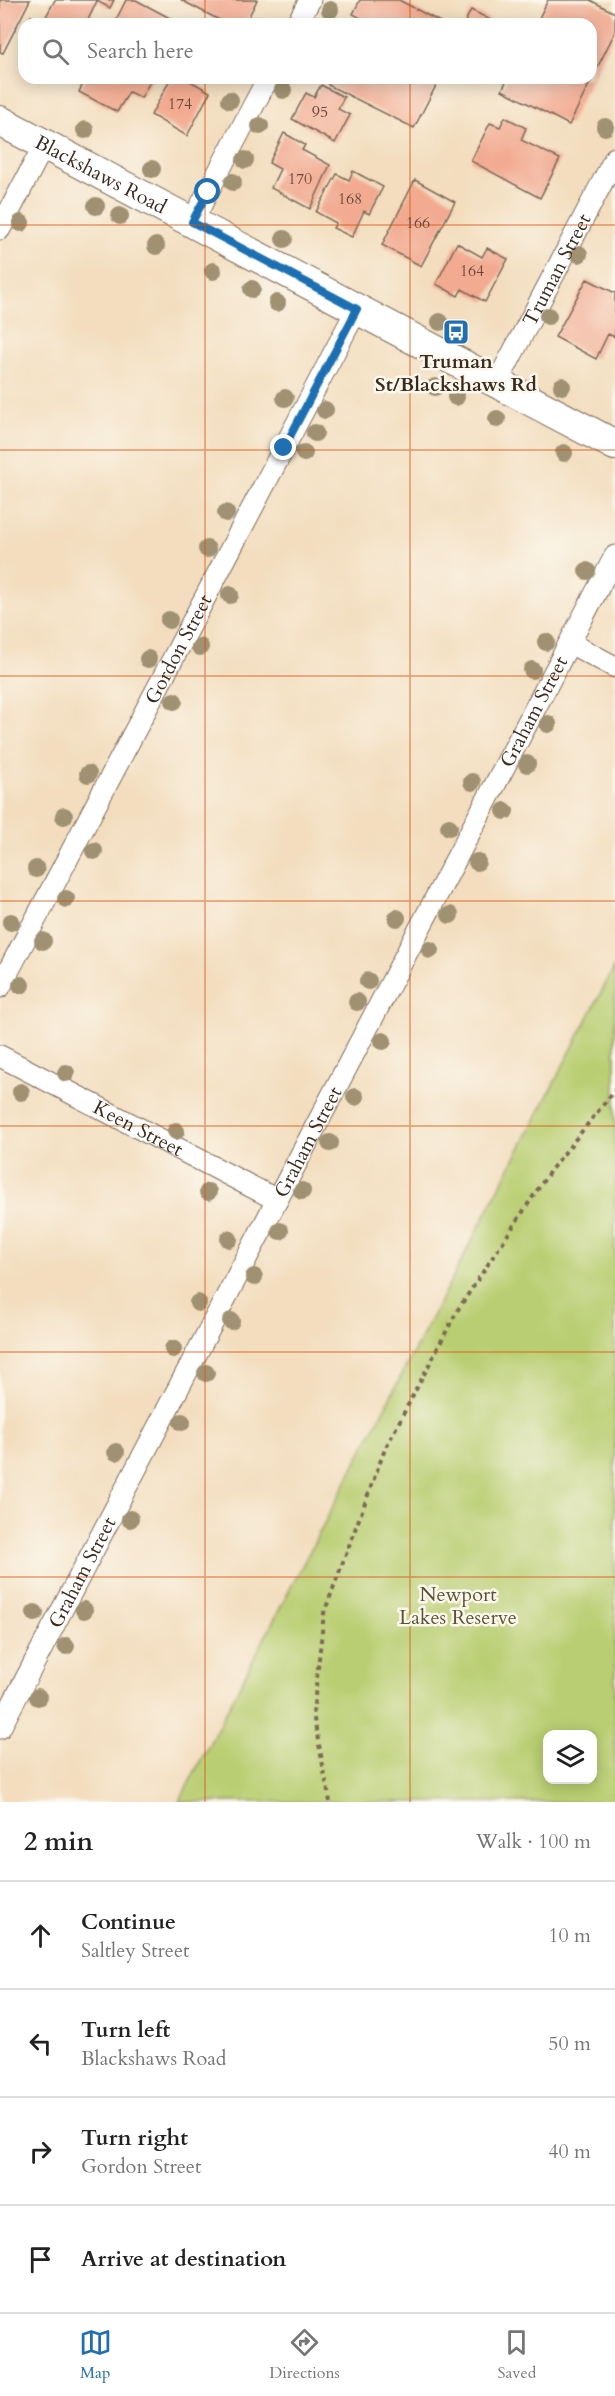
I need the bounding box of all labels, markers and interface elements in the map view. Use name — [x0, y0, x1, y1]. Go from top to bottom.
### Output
search box — [18, 18, 597, 84]
icon: search — [39, 35, 72, 68]
text: Search here — [87, 36, 194, 66]
house number: 174 — [168, 93, 192, 115]
house number: 95 — [312, 101, 328, 123]
street label: Blackshaws Road — [30, 128, 172, 220]
house number: 170 — [288, 168, 312, 190]
route start — [194, 178, 220, 204]
house number: 168 — [338, 188, 362, 210]
street label: Truman Street — [516, 208, 597, 331]
house number: 166 — [406, 212, 430, 234]
house number: 164 — [460, 260, 484, 282]
bus stop icon: Truman St/Blackshaws Rd — [441, 317, 471, 347]
place label: Truman St/Blackshaws Rd — [375, 348, 538, 398]
route end — [270, 434, 296, 460]
street label: Gordon Street — [138, 589, 218, 709]
street label: Graham Street — [493, 651, 574, 772]
street label: Graham Street — [267, 1081, 348, 1202]
street label: Keen Street — [89, 1093, 189, 1163]
street label: Graham Street — [42, 1511, 122, 1632]
park label: Newport Lakes Reserve — [399, 1581, 517, 1631]
map controls — [543, 1730, 597, 1784]
button: layers — [543, 1730, 597, 1784]
text: 2 min — [24, 1824, 93, 1859]
text: Walk · 100 m — [476, 1828, 591, 1855]
text: Continue — [81, 1907, 176, 1937]
icon: ahead — [24, 1919, 57, 1952]
text: 10 m — [548, 1922, 591, 1949]
text: Saltley Street — [81, 1937, 189, 1964]
text: Turn left — [81, 2015, 170, 2045]
icon: left — [24, 2027, 57, 2060]
text: 50 m — [548, 2030, 591, 2057]
text: Blackshaws Road — [81, 2045, 227, 2072]
text: Turn right — [81, 2123, 188, 2153]
icon: right — [24, 2135, 57, 2168]
text: 40 m — [548, 2138, 591, 2165]
text: Gordon Street — [81, 2153, 201, 2180]
icon: arrive — [24, 2243, 57, 2276]
text: Arrive at destination — [81, 2244, 286, 2274]
tab: Map — [79, 2326, 112, 2384]
tab: Directions — [269, 2326, 340, 2384]
tab: Saved — [497, 2326, 536, 2384]

